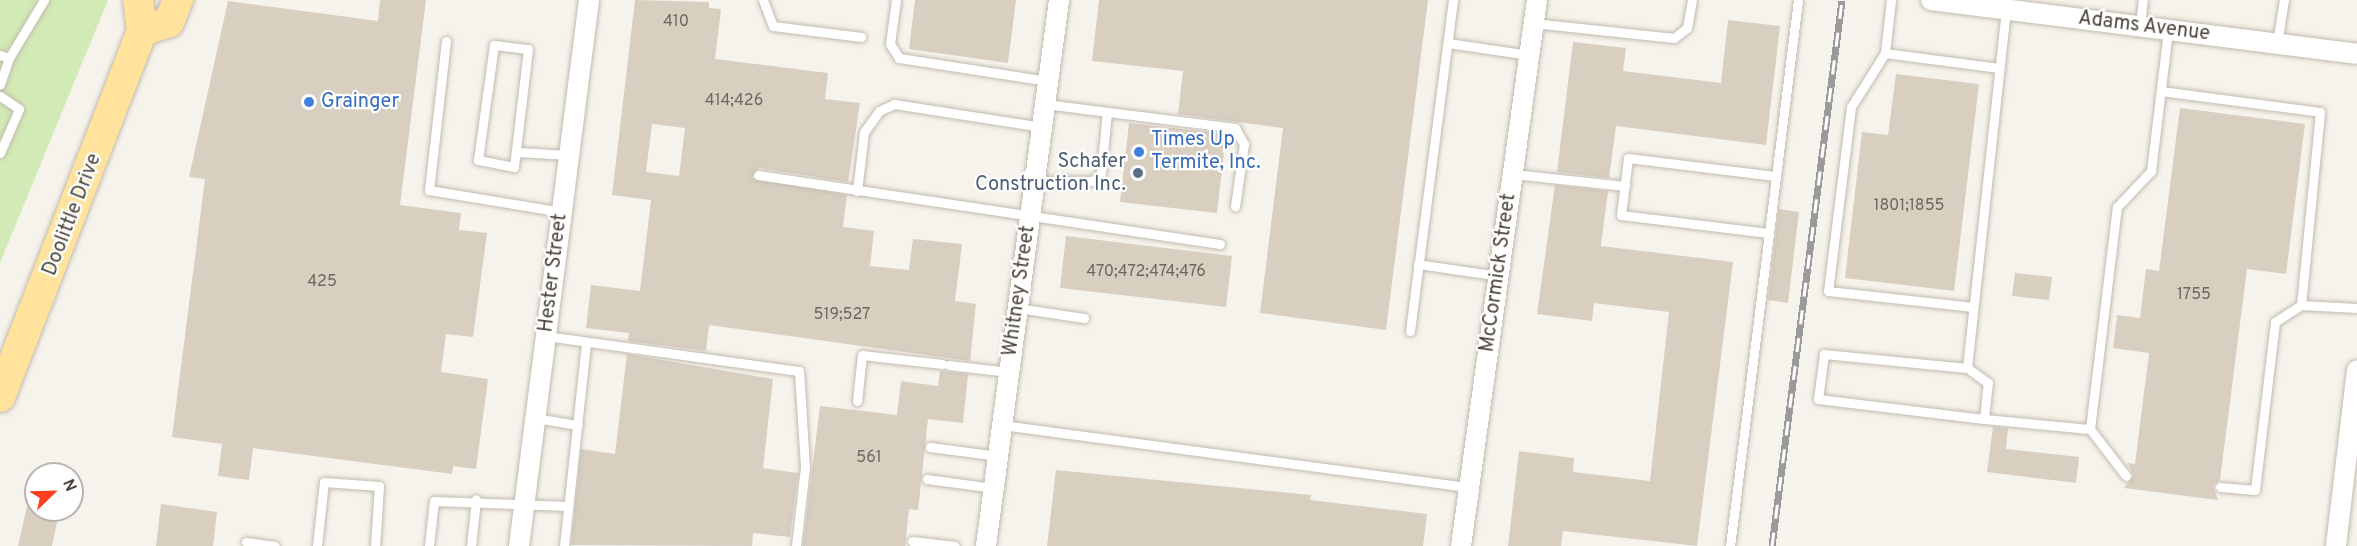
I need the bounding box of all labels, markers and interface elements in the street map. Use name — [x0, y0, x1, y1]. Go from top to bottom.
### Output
street label: Adams Avenue — [2076, 7, 2212, 47]
house number: 410 — [663, 12, 689, 32]
place label: Grainger — [321, 90, 399, 114]
house number: 414;426 — [705, 91, 763, 111]
marker: Grainger — [302, 95, 316, 109]
place label: Times Up Termite, Inc. — [1151, 128, 1261, 175]
marker: Times Up Termite, Inc. — [1132, 145, 1146, 159]
place label: Schafer Construction Inc. — [975, 150, 1126, 197]
street label: Doolittle Drive — [39, 151, 107, 279]
marker: Schafer Construction Inc. — [1131, 166, 1145, 180]
street label: McCormick Street — [1476, 192, 1522, 354]
house number: 1801;1855 — [1873, 196, 1945, 216]
street label: Hester Street — [535, 212, 573, 334]
street label: Whitney Street — [999, 224, 1041, 358]
house number: 470;472;474;476 — [1086, 262, 1206, 282]
house number: 425 — [307, 272, 337, 292]
house number: 1755 — [2177, 285, 2211, 305]
house number: 519;527 — [814, 305, 870, 325]
house number: 561 — [856, 448, 882, 468]
north arrow — [24, 462, 84, 522]
text: N — [57, 477, 80, 495]

